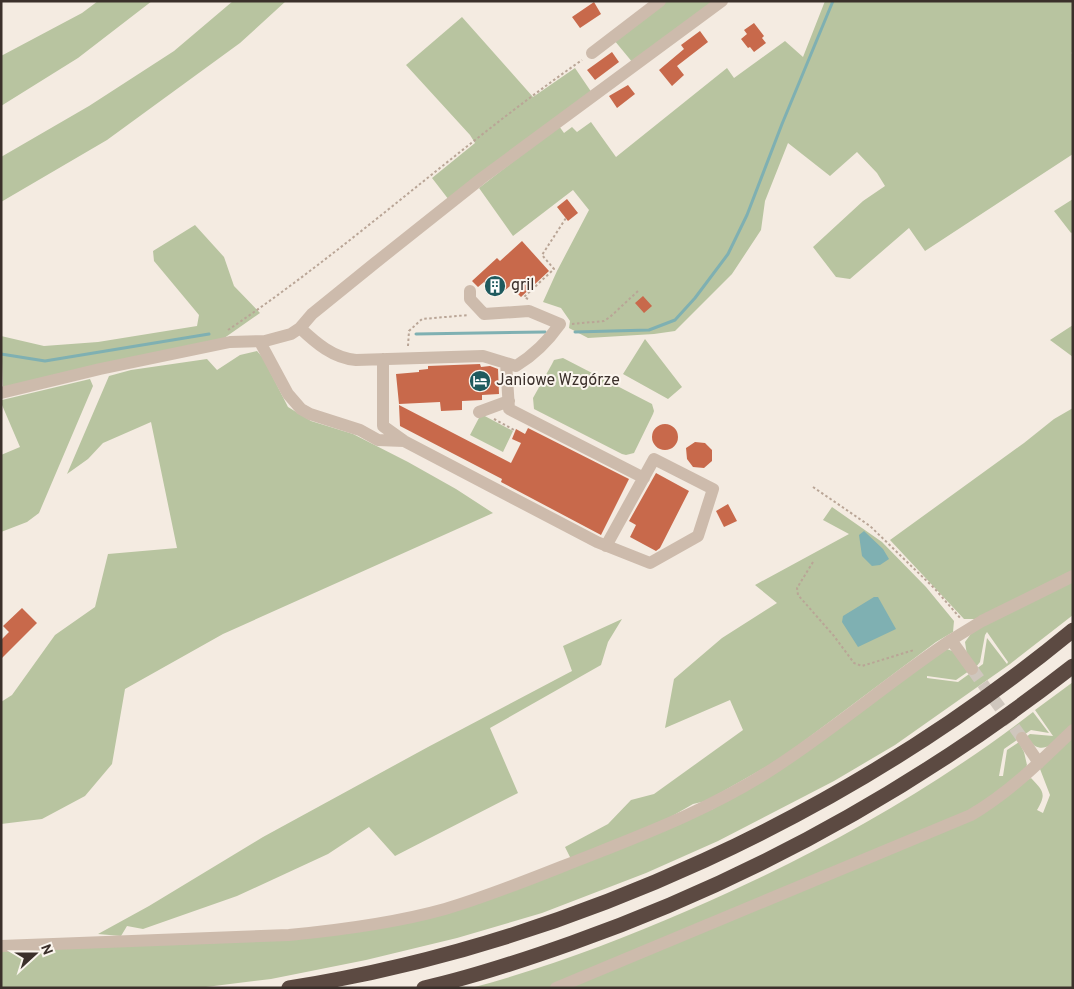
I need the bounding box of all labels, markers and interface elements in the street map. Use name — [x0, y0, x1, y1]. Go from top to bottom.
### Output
building icon: gril — [483, 274, 507, 298]
place label: gril — [511, 276, 535, 296]
hotel icon: Janiowe Wzgórze — [468, 369, 492, 393]
place label: Janiowe Wzgórze — [496, 371, 620, 391]
north arrow — [10, 929, 60, 979]
text: N — [36, 942, 55, 958]

